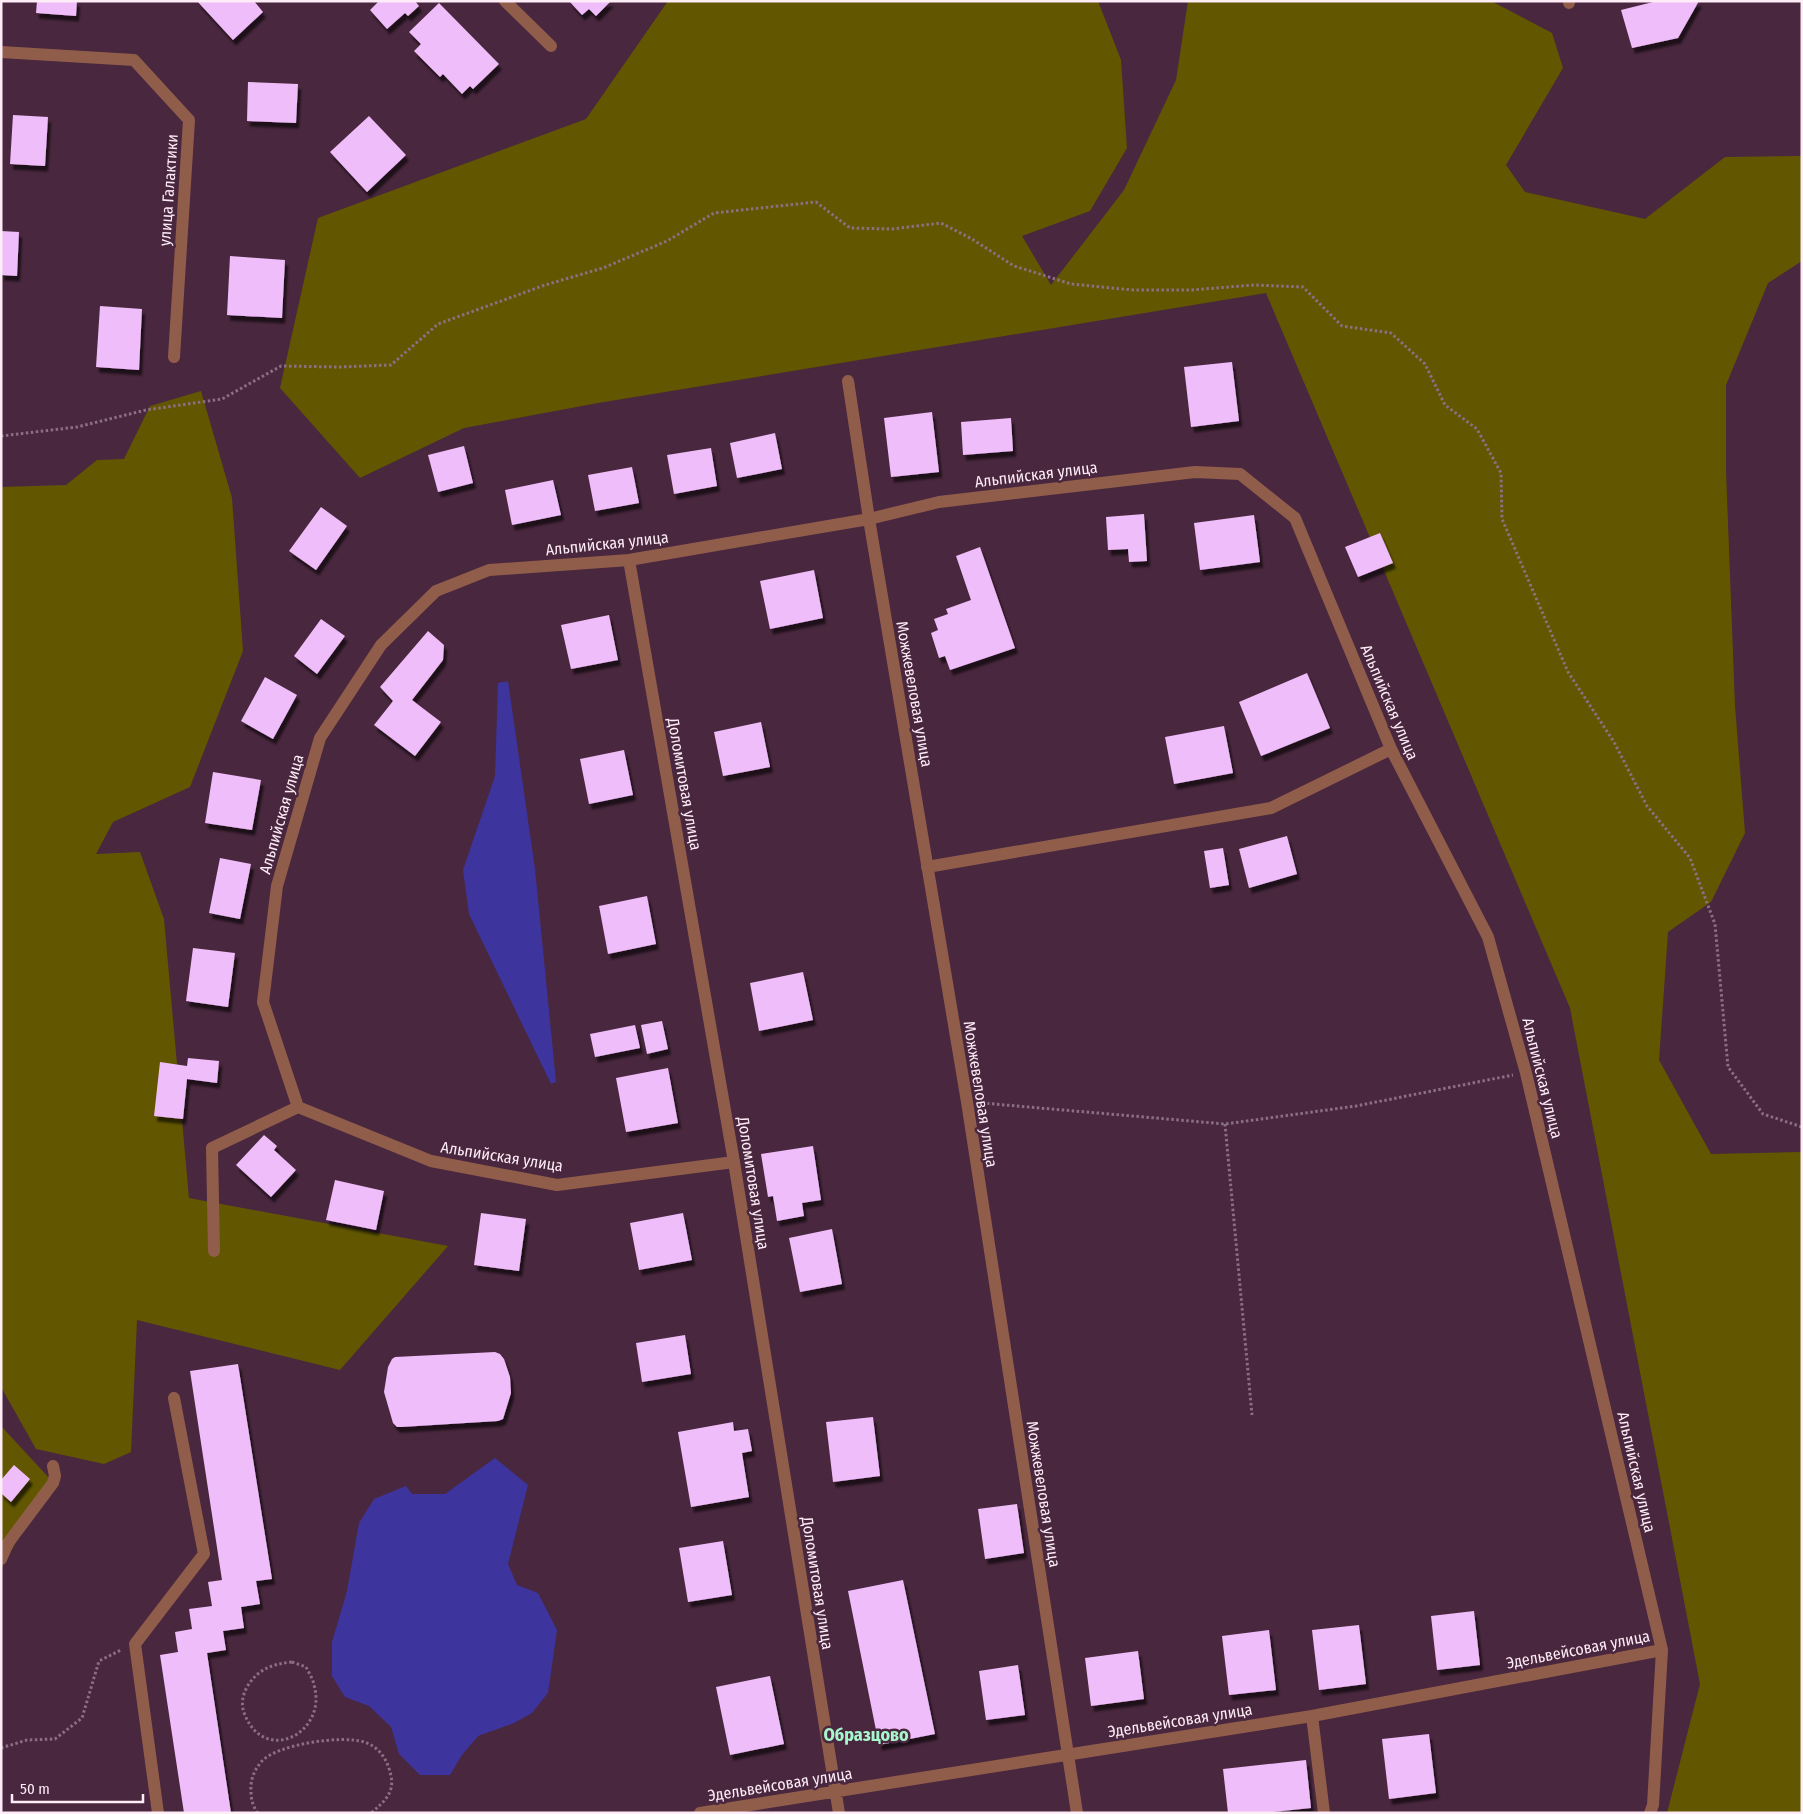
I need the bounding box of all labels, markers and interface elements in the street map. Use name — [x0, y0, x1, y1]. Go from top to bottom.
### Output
street label: улица Галактики — [155, 133, 182, 247]
street label: Альпийская улица — [974, 458, 1099, 491]
street label: Альпийская улица — [545, 528, 670, 559]
street label: Можжевеловая улица — [892, 620, 937, 769]
street label: Альпийская улица — [1357, 642, 1422, 763]
street label: Доломитовая улица — [663, 715, 706, 852]
street label: Альпийская улица — [255, 752, 308, 876]
street label: Альпийская улица — [1518, 1016, 1567, 1140]
street label: Можжевеловая улица — [960, 1020, 1001, 1169]
street label: Доломитовая улица — [733, 1114, 773, 1251]
street label: Альпийская улица — [439, 1137, 565, 1176]
street label: Альпийская улица — [1613, 1410, 1660, 1535]
street label: Можжевеловая улица — [1023, 1420, 1064, 1569]
street label: Доломитовая улица — [797, 1514, 837, 1651]
street label: Эдельвейсовая улица — [1505, 1626, 1652, 1673]
street label: Эдельвейсовая улица — [1107, 1700, 1254, 1741]
district label: Образцово — [823, 1724, 909, 1746]
street label: Эдельвейсовая улица — [707, 1764, 854, 1805]
scale bar — [12, 1772, 144, 1804]
text: 50 m — [20, 1780, 50, 1798]

